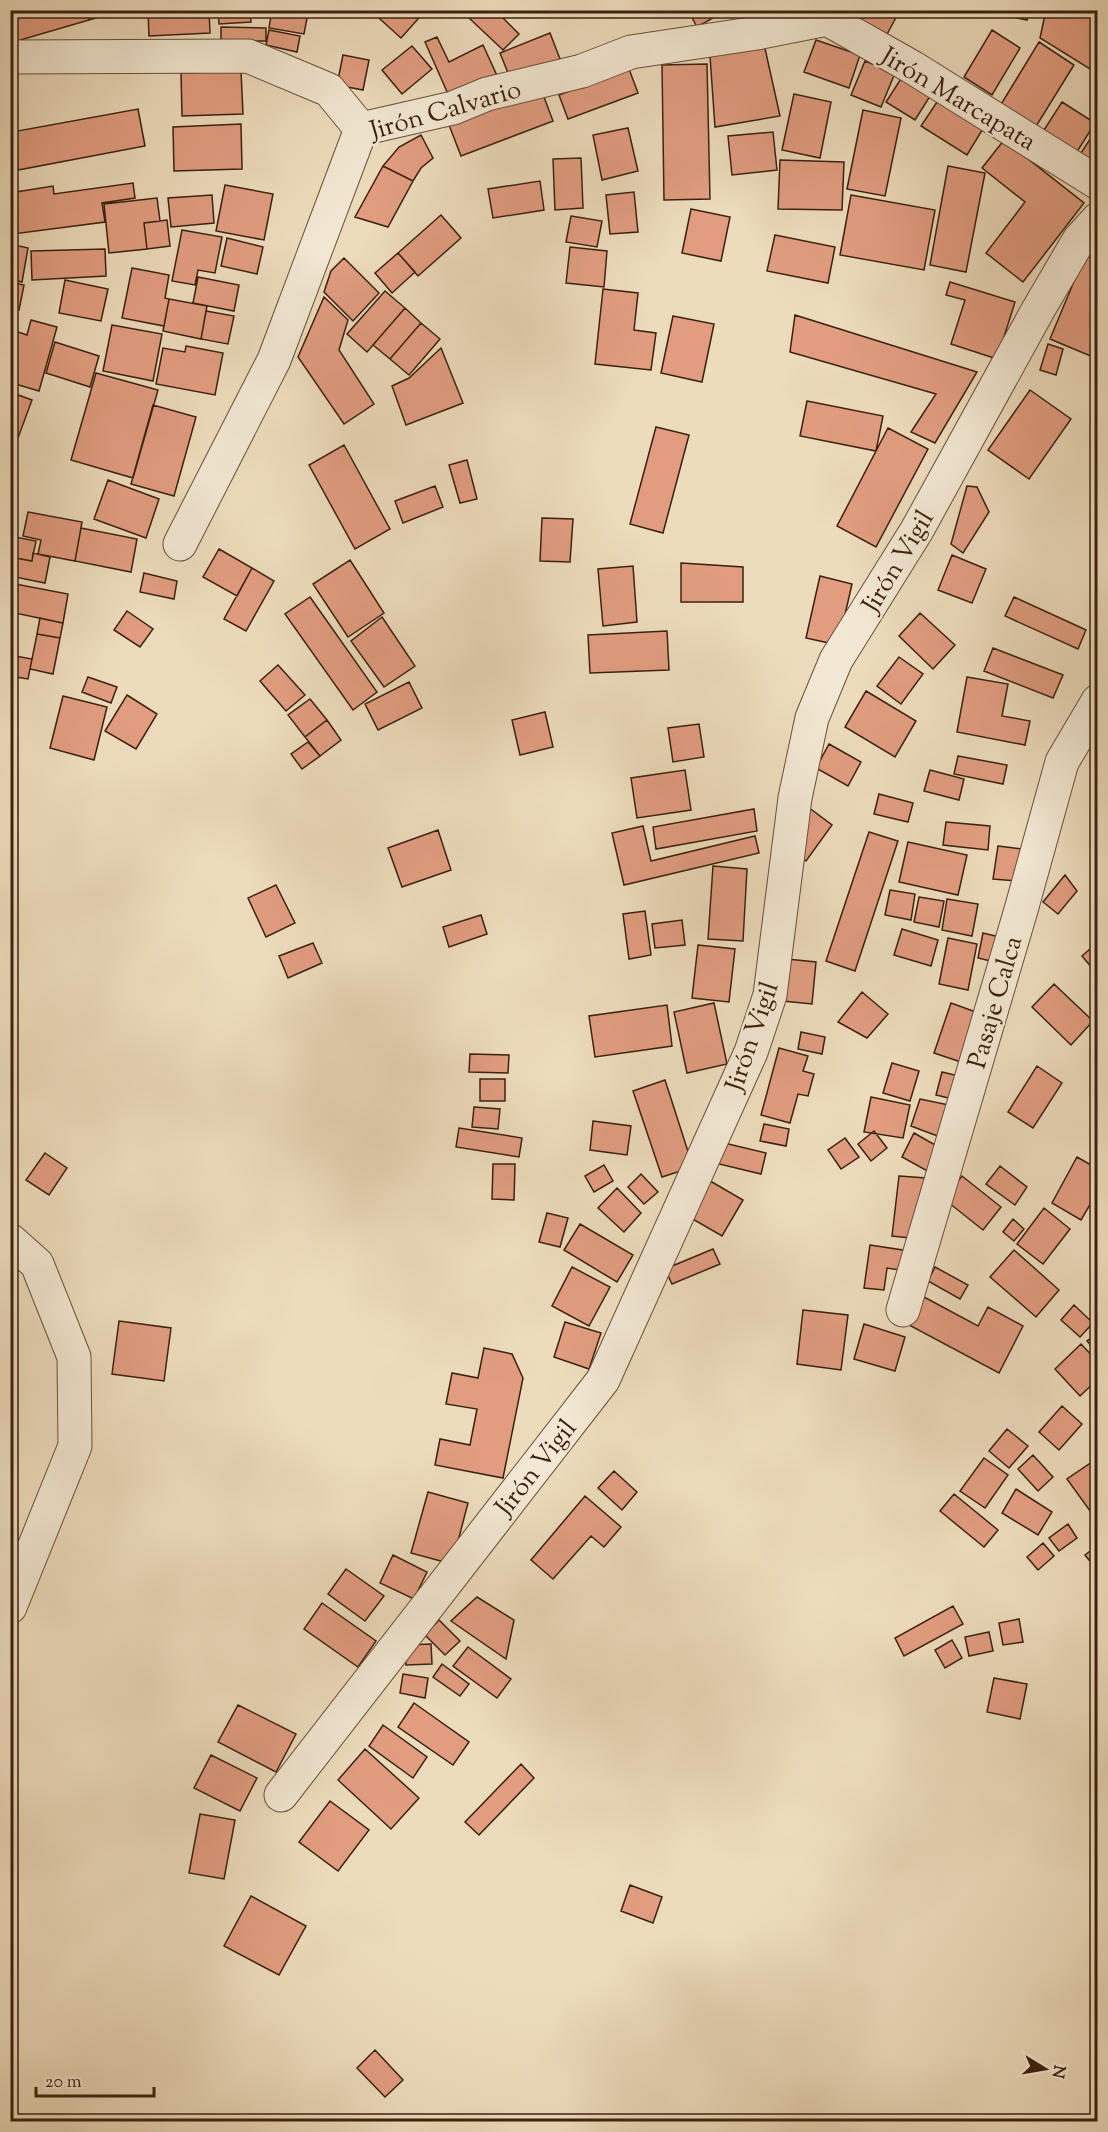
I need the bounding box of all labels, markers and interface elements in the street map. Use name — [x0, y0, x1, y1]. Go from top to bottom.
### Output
street label: Jirón Marcapata — [871, 38, 1042, 161]
street label: Jirón Calvario — [364, 72, 526, 151]
street label: Jirón Vigil — [853, 504, 944, 622]
street label: Pasaje Calca — [960, 932, 1033, 1073]
street label: Jirón Vigil — [717, 977, 789, 1098]
street label: Jirón Vigil — [486, 1412, 587, 1526]
north arrow — [1015, 2039, 1075, 2099]
scale bar — [36, 2060, 154, 2098]
text: N — [1045, 2063, 1070, 2080]
text: 20 m — [45, 2070, 82, 2096]

